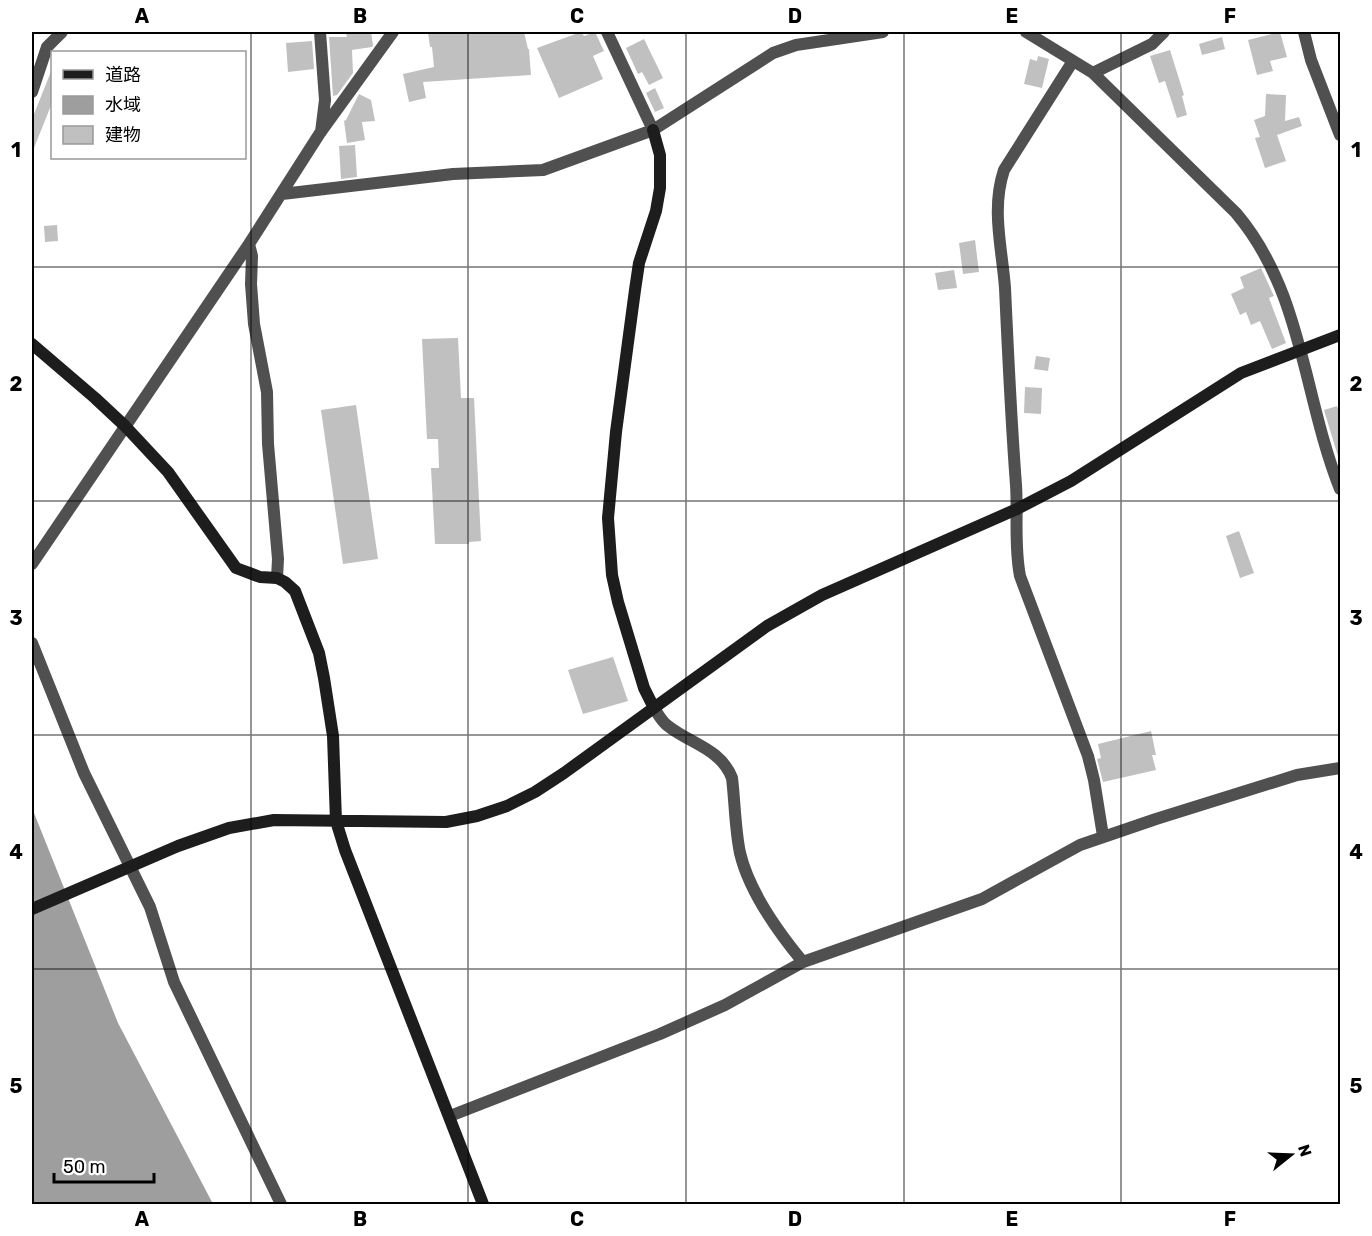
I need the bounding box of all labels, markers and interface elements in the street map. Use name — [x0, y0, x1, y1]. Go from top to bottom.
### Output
text: A — [135, 4, 150, 28]
text: B — [353, 4, 367, 28]
text: C — [570, 4, 584, 28]
text: D — [788, 4, 802, 28]
text: E — [1006, 4, 1018, 28]
text: F — [1224, 4, 1236, 28]
legend — [51, 51, 246, 159]
text: 道路 — [105, 64, 141, 86]
text: 水域 — [105, 94, 141, 116]
text: 建物 — [105, 124, 141, 146]
text: 1 — [11, 138, 21, 162]
text: 1 — [1351, 138, 1361, 162]
text: 2 — [10, 372, 23, 396]
text: 2 — [1350, 372, 1363, 396]
text: 3 — [9, 606, 23, 630]
text: 3 — [1349, 606, 1363, 630]
text: 4 — [9, 840, 23, 864]
text: 4 — [1349, 840, 1363, 864]
text: 5 — [10, 1074, 23, 1098]
text: 5 — [1350, 1074, 1363, 1098]
north arrow — [1261, 1125, 1321, 1185]
text: N — [1294, 1142, 1316, 1159]
scale bar — [54, 1146, 154, 1184]
text: 50 m — [63, 1156, 106, 1178]
text: A — [135, 1207, 150, 1231]
text: B — [353, 1207, 367, 1231]
text: C — [570, 1207, 584, 1231]
text: D — [788, 1207, 802, 1231]
text: E — [1006, 1207, 1018, 1231]
text: F — [1224, 1207, 1236, 1231]

